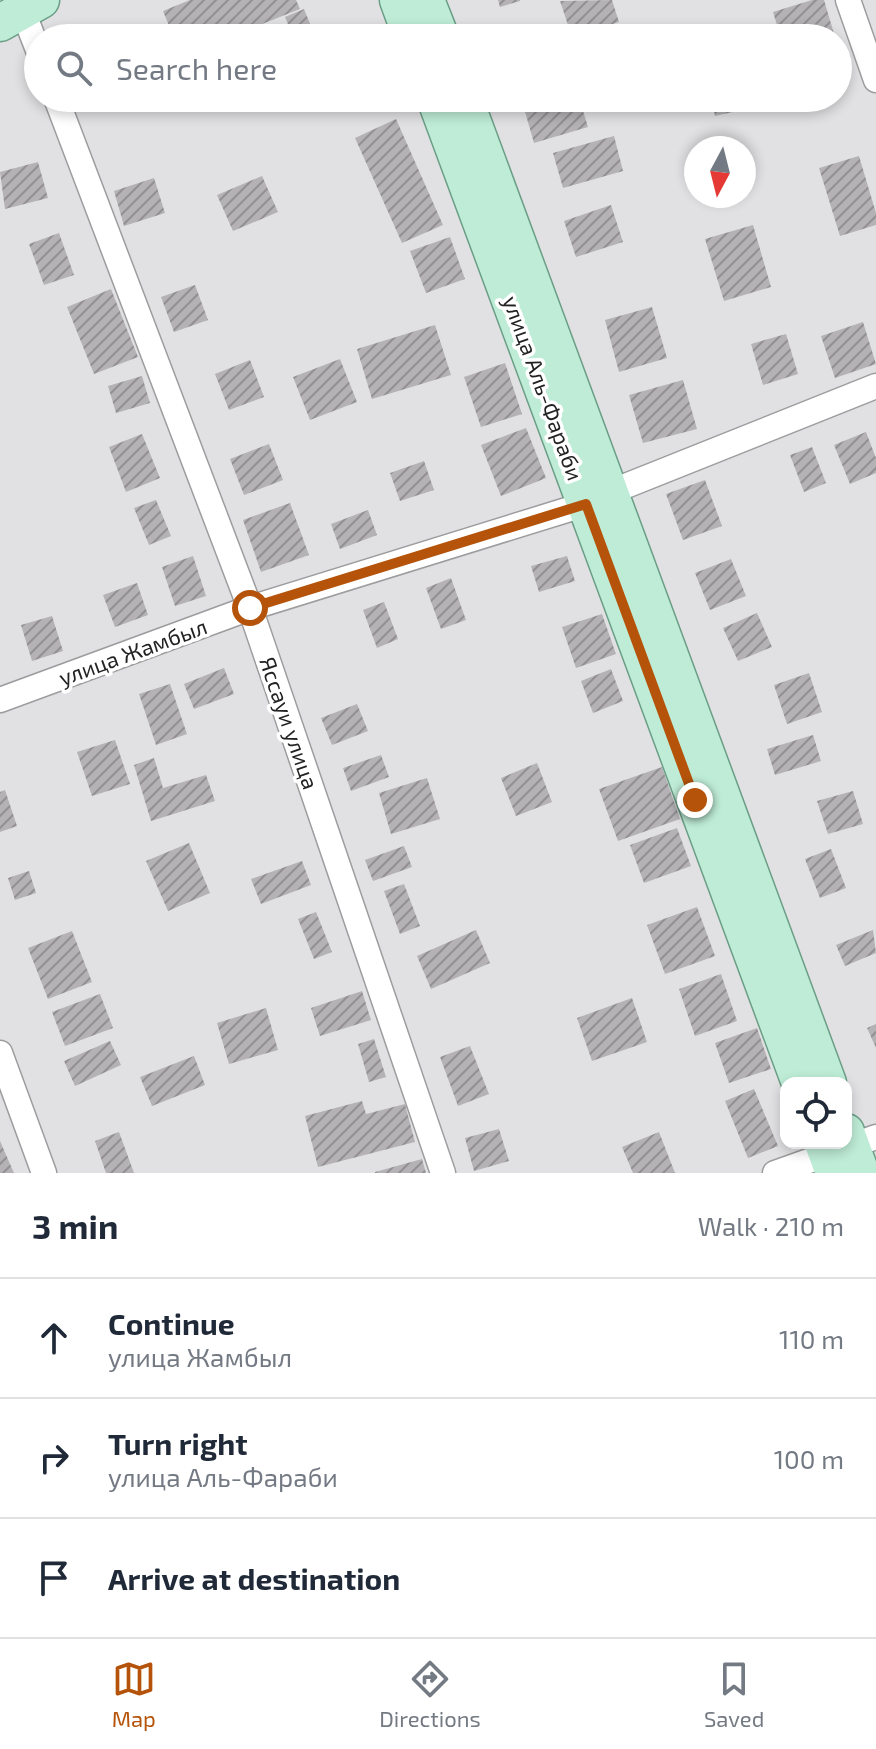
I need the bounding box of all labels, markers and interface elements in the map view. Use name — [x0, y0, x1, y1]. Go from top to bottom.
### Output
search box — [24, 24, 852, 112]
icon: search — [52, 46, 96, 90]
text: Search here — [116, 50, 277, 86]
north arrow — [684, 136, 756, 208]
street label: улица Аль-Фараби — [498, 292, 589, 484]
route start — [232, 590, 268, 626]
street label: улица Жамбыл — [55, 612, 211, 691]
street label: Яссауи улица — [254, 653, 325, 793]
route end — [677, 782, 713, 818]
map controls — [780, 1077, 852, 1149]
button: locate — [780, 1077, 852, 1149]
text: 3 min — [32, 1205, 118, 1246]
text: Walk · 210 m — [698, 1210, 844, 1241]
text: Continue — [108, 1305, 235, 1341]
icon: ahead — [32, 1316, 76, 1360]
text: 110 m — [779, 1323, 844, 1354]
text: улица Жамбыл — [108, 1341, 292, 1372]
text: Turn right — [108, 1425, 248, 1461]
icon: right — [32, 1436, 76, 1480]
text: 100 m — [774, 1443, 844, 1474]
text: улица Аль-Фараби — [108, 1461, 338, 1492]
icon: arrive — [32, 1556, 76, 1600]
text: Arrive at destination — [108, 1560, 400, 1596]
tab: Map — [112, 1657, 156, 1731]
tab: Directions — [379, 1657, 481, 1731]
tab: Saved — [704, 1657, 764, 1731]

